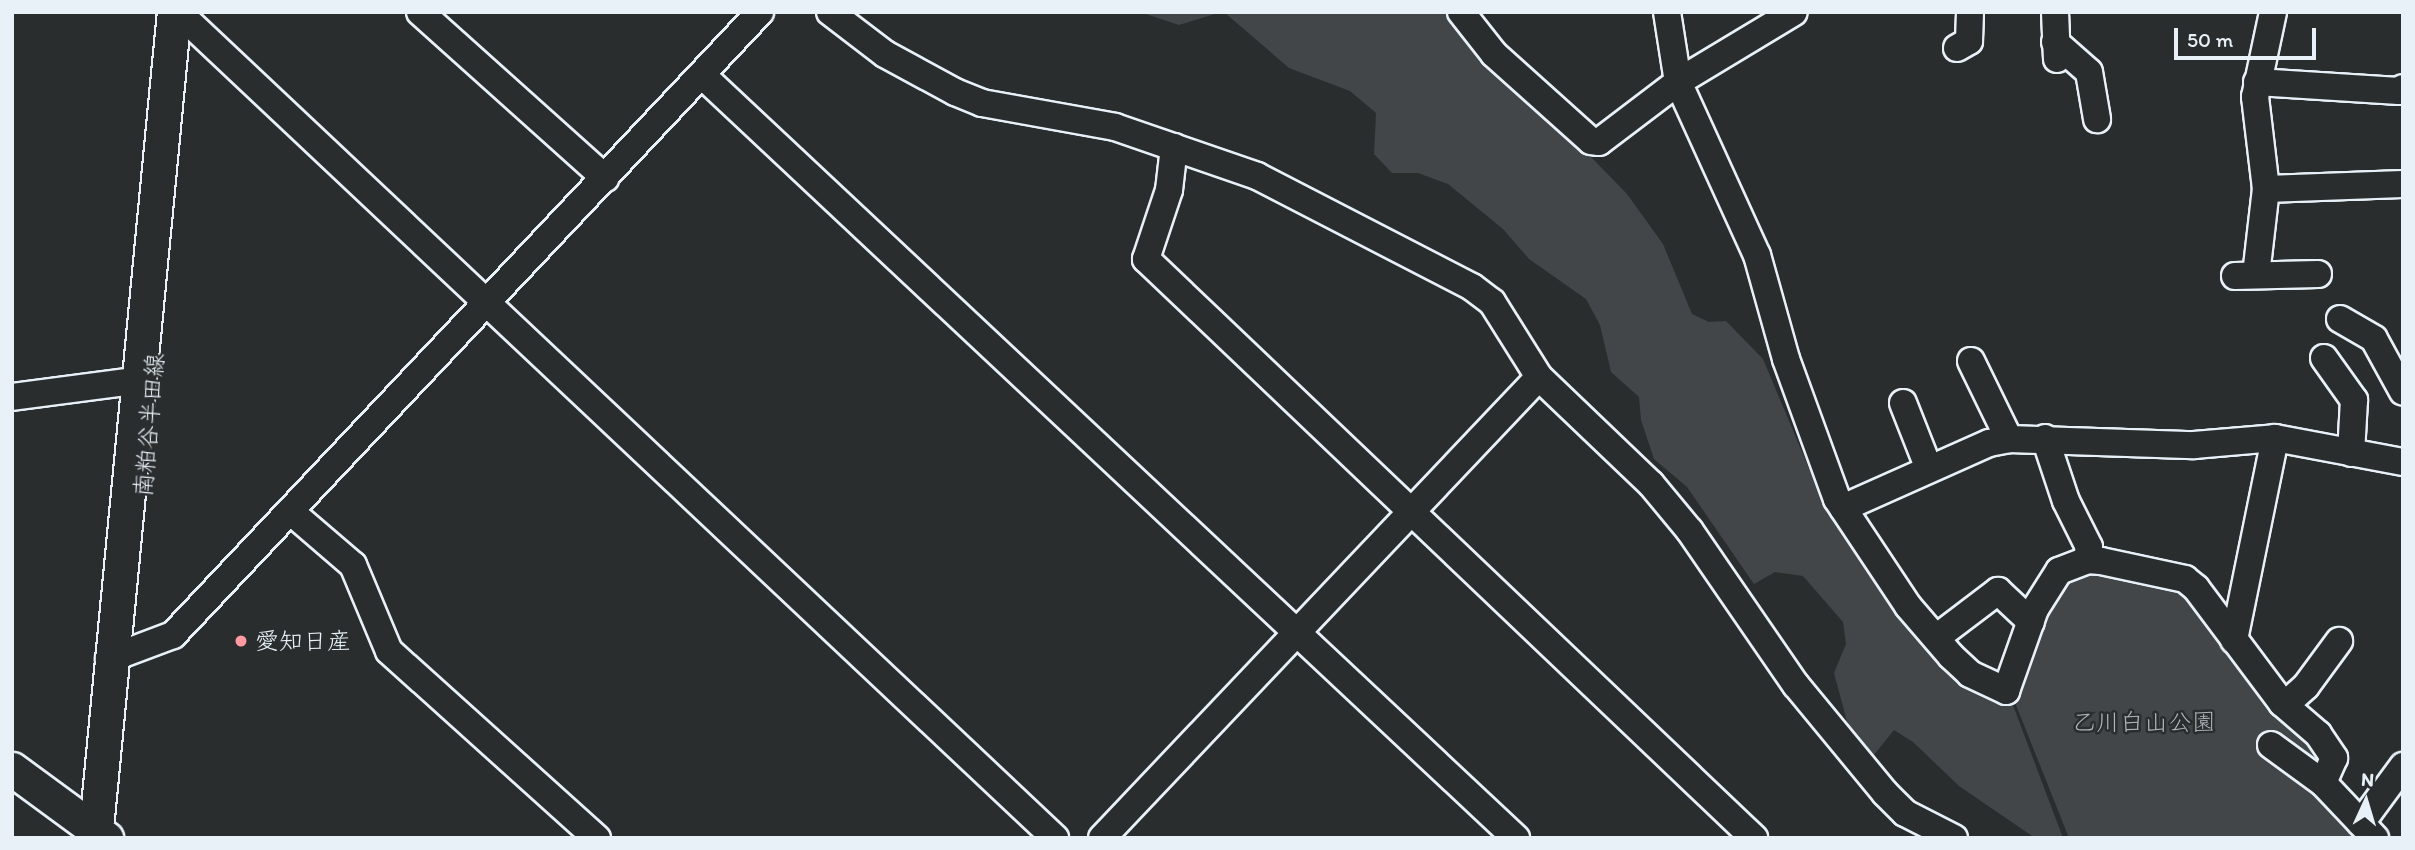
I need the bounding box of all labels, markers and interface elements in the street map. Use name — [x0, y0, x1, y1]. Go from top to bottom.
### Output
scale bar — [2177, 14, 2319, 58]
text: 50 m — [2187, 27, 2233, 52]
street label: 南粕谷半田線 — [128, 352, 170, 498]
place label: 愛知日産 — [255, 627, 351, 655]
marker: 愛知日産 — [233, 633, 249, 649]
park label: 乙川白山公園 — [2072, 708, 2216, 736]
north arrow — [2331, 766, 2401, 836]
text: N — [2360, 768, 2375, 791]

